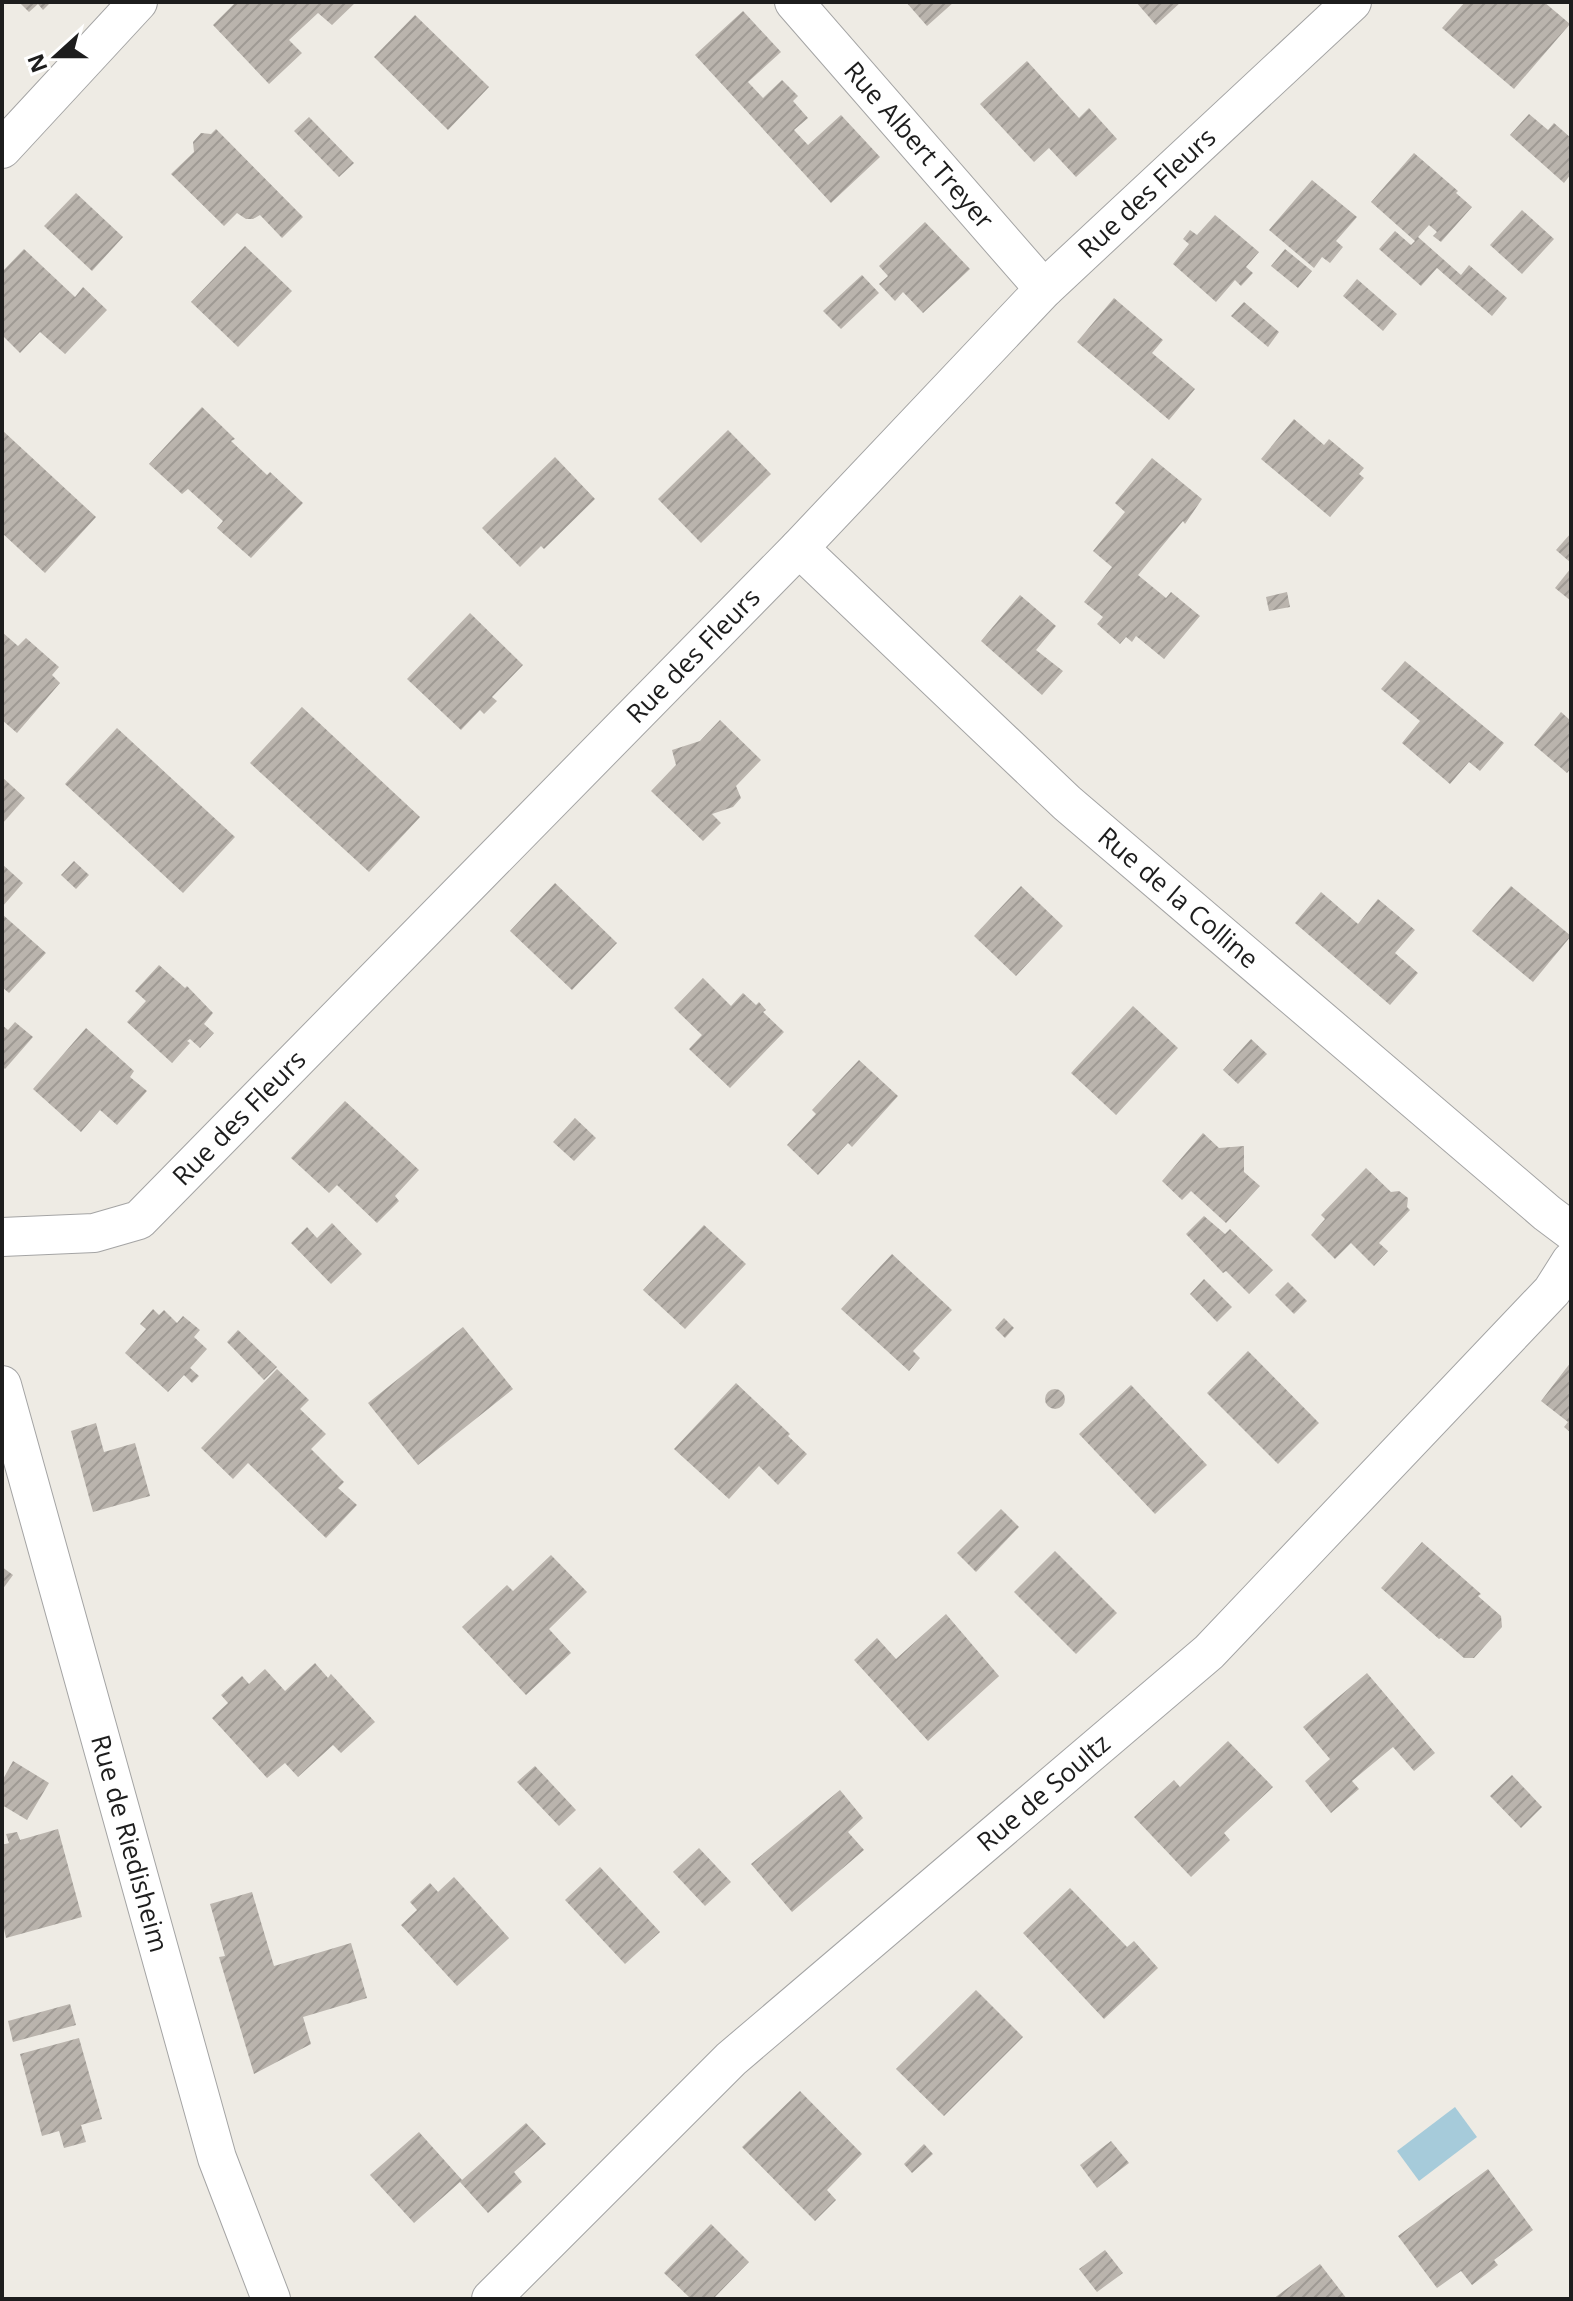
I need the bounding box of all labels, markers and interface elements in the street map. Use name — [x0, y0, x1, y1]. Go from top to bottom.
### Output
north arrow — [16, 16, 96, 96]
text: N — [19, 50, 54, 77]
street label: Rue Albert Treyer — [837, 53, 1003, 236]
street label: Rue des Fleurs — [1069, 119, 1223, 266]
street label: Rue des Fleurs — [618, 579, 767, 731]
street label: Rue de la Colline — [1091, 818, 1267, 976]
street label: Rue des Fleurs — [164, 1042, 313, 1193]
street label: Rue de Soultz — [969, 1725, 1117, 1859]
street label: Rue de Riedisheim — [83, 1731, 178, 1956]

